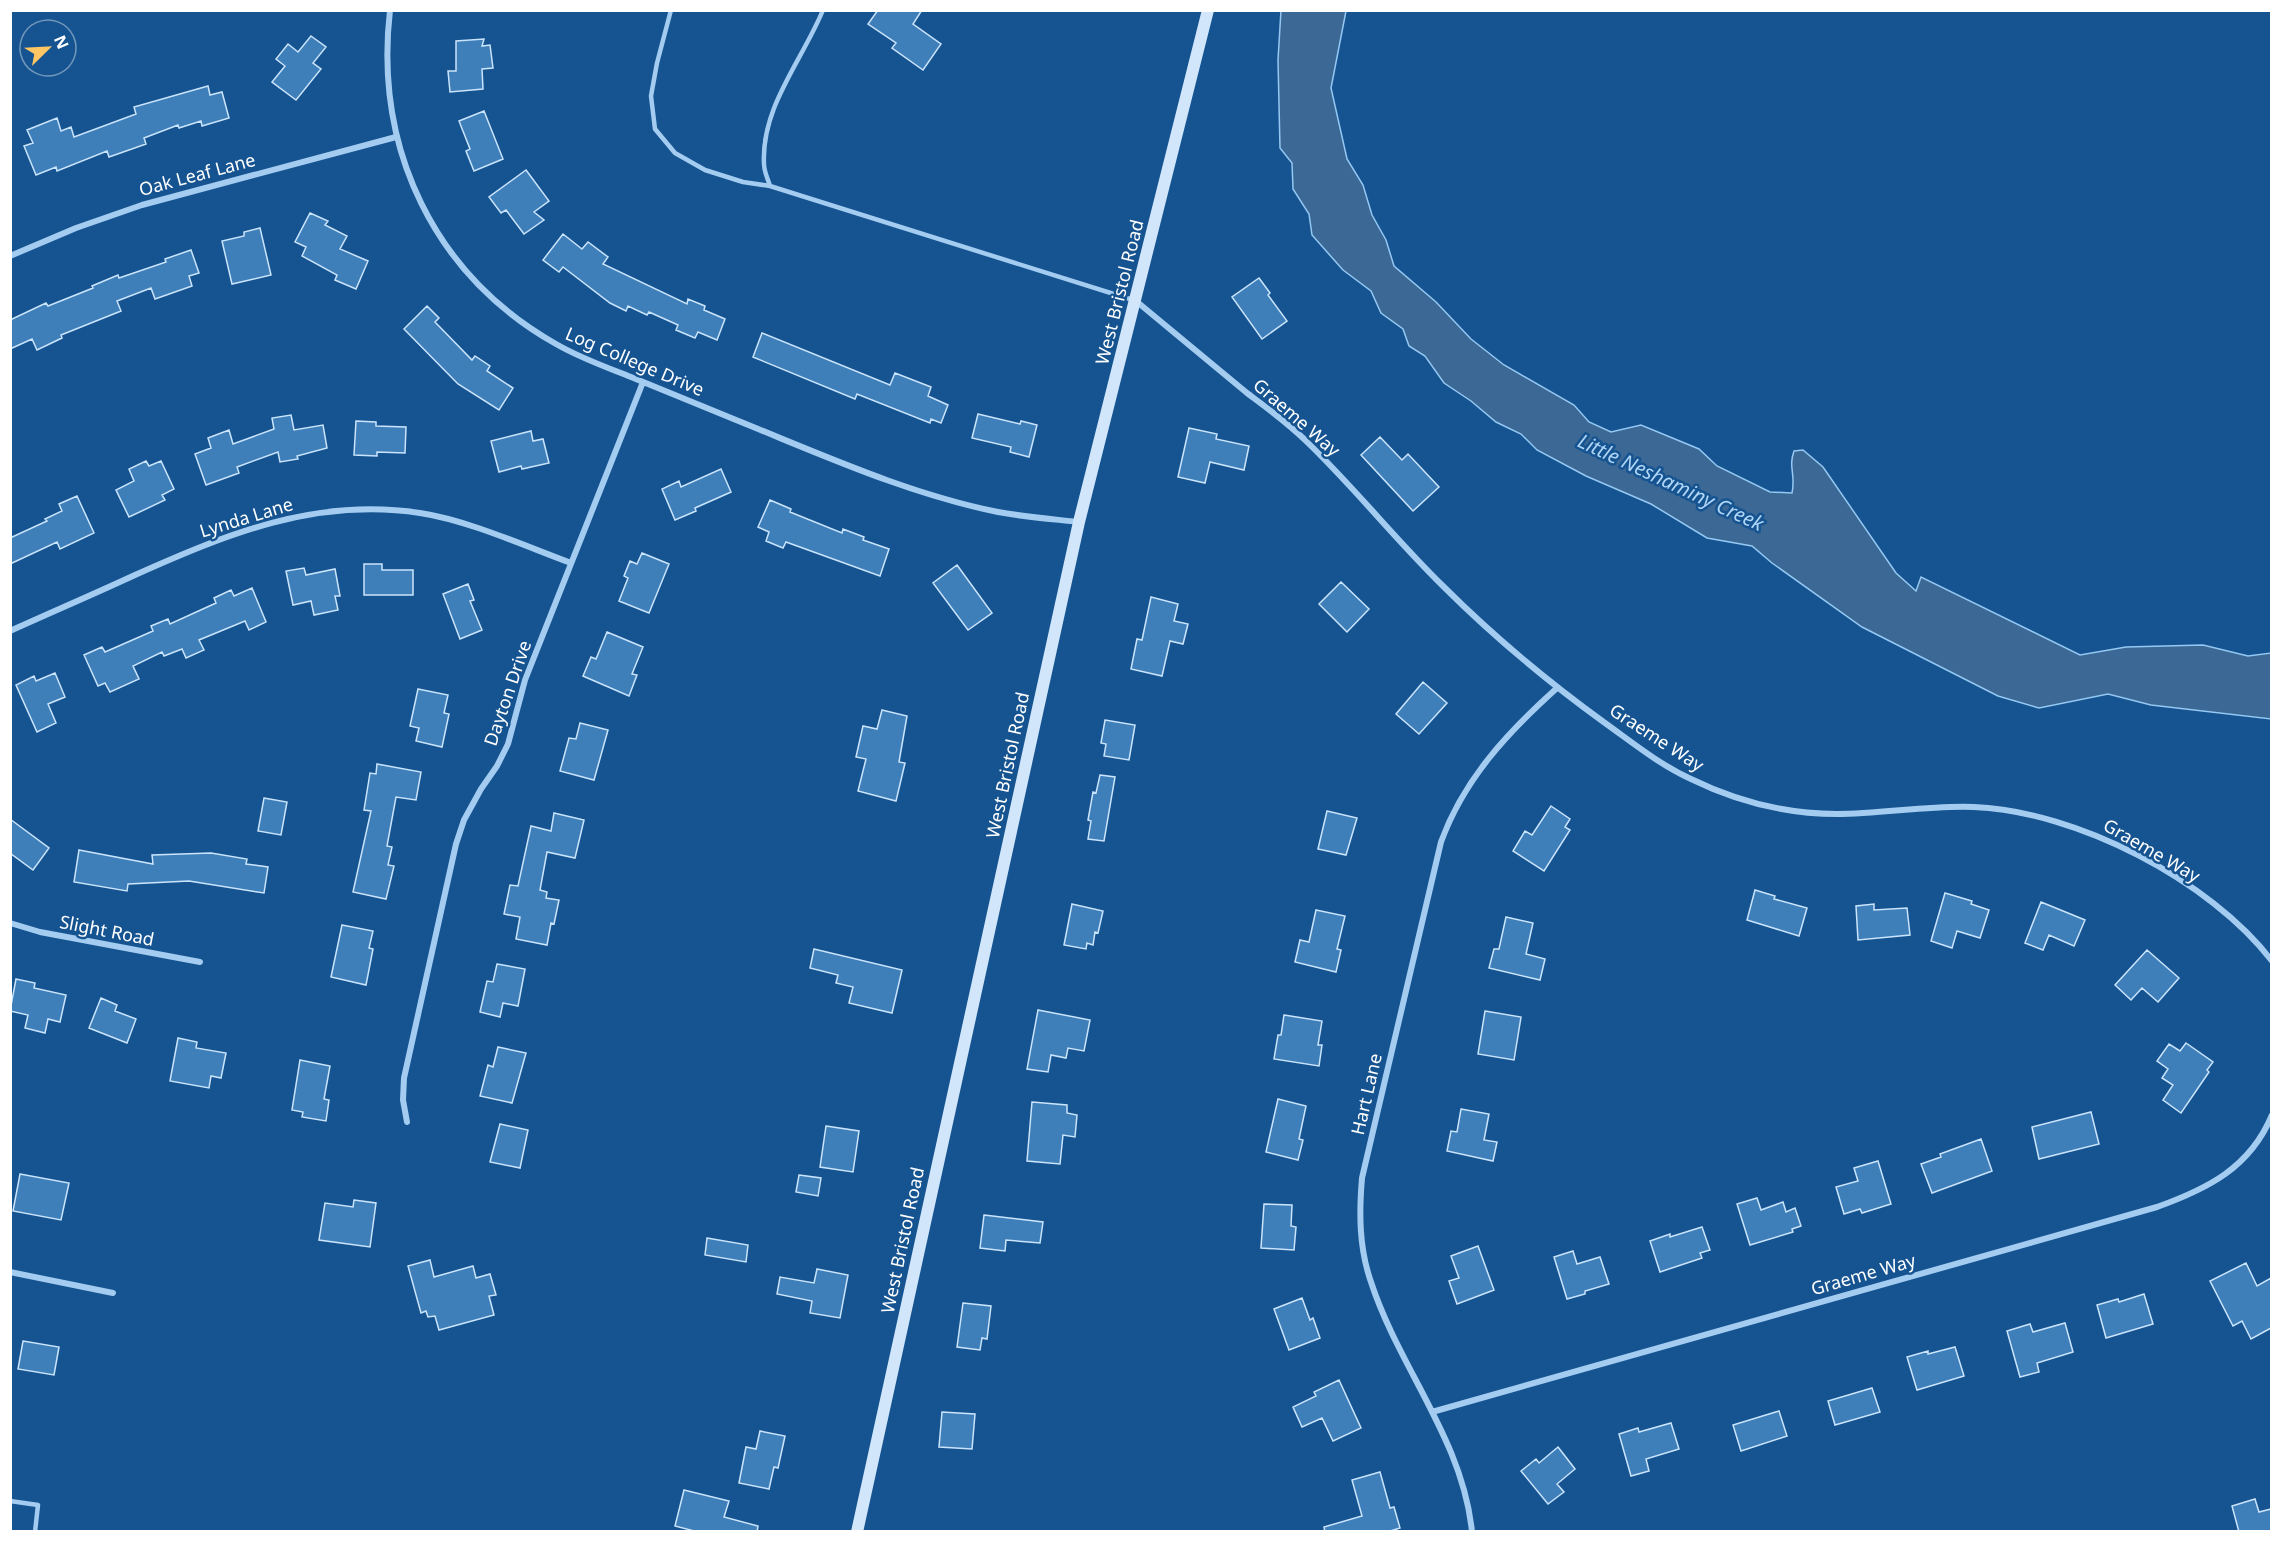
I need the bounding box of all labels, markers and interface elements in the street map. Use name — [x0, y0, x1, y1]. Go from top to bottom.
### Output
north arrow — [18, 18, 78, 78]
text: N — [49, 31, 74, 52]
street label: Oak Leaf Lane — [136, 147, 258, 201]
street label: West Bristol Road — [1089, 217, 1149, 367]
street label: Log College Drive — [562, 321, 708, 401]
street label: Graeme Way — [1248, 373, 1346, 462]
water label: Little Neshaminy Creek — [1574, 427, 1769, 537]
street label: Lynda Lane — [196, 491, 296, 543]
street label: Dayton Drive — [478, 637, 536, 749]
street label: West Bristol Road — [980, 690, 1034, 840]
street label: Graeme Way — [1605, 698, 1709, 777]
street label: Graeme Way — [2099, 813, 2205, 888]
street label: Slight Road — [58, 909, 156, 951]
street label: Hart Lane — [1345, 1051, 1387, 1137]
street label: West Bristol Road — [875, 1165, 929, 1315]
street label: Graeme Way — [1808, 1247, 1919, 1300]

